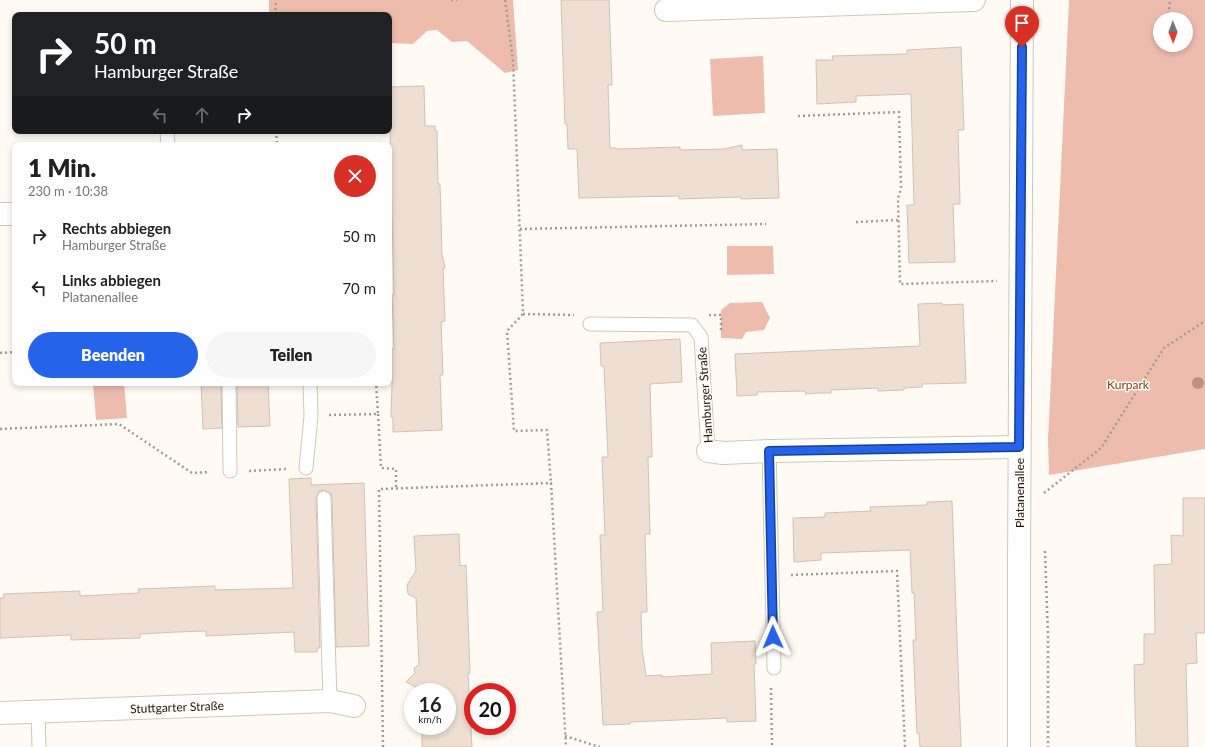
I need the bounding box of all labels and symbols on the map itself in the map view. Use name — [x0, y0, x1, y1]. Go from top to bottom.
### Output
pin — [1005, 6, 1039, 47]
north arrow — [1153, 12, 1193, 52]
street label: Hamburger Straße — [694, 346, 716, 444]
park label: Kurpark — [1107, 377, 1150, 392]
street label: Platanenallee — [1012, 458, 1027, 528]
position arrow — [752, 616, 794, 658]
speed limit sign: 20 — [464, 683, 516, 735]
street label: Stuttgarter Straße — [130, 698, 224, 716]

